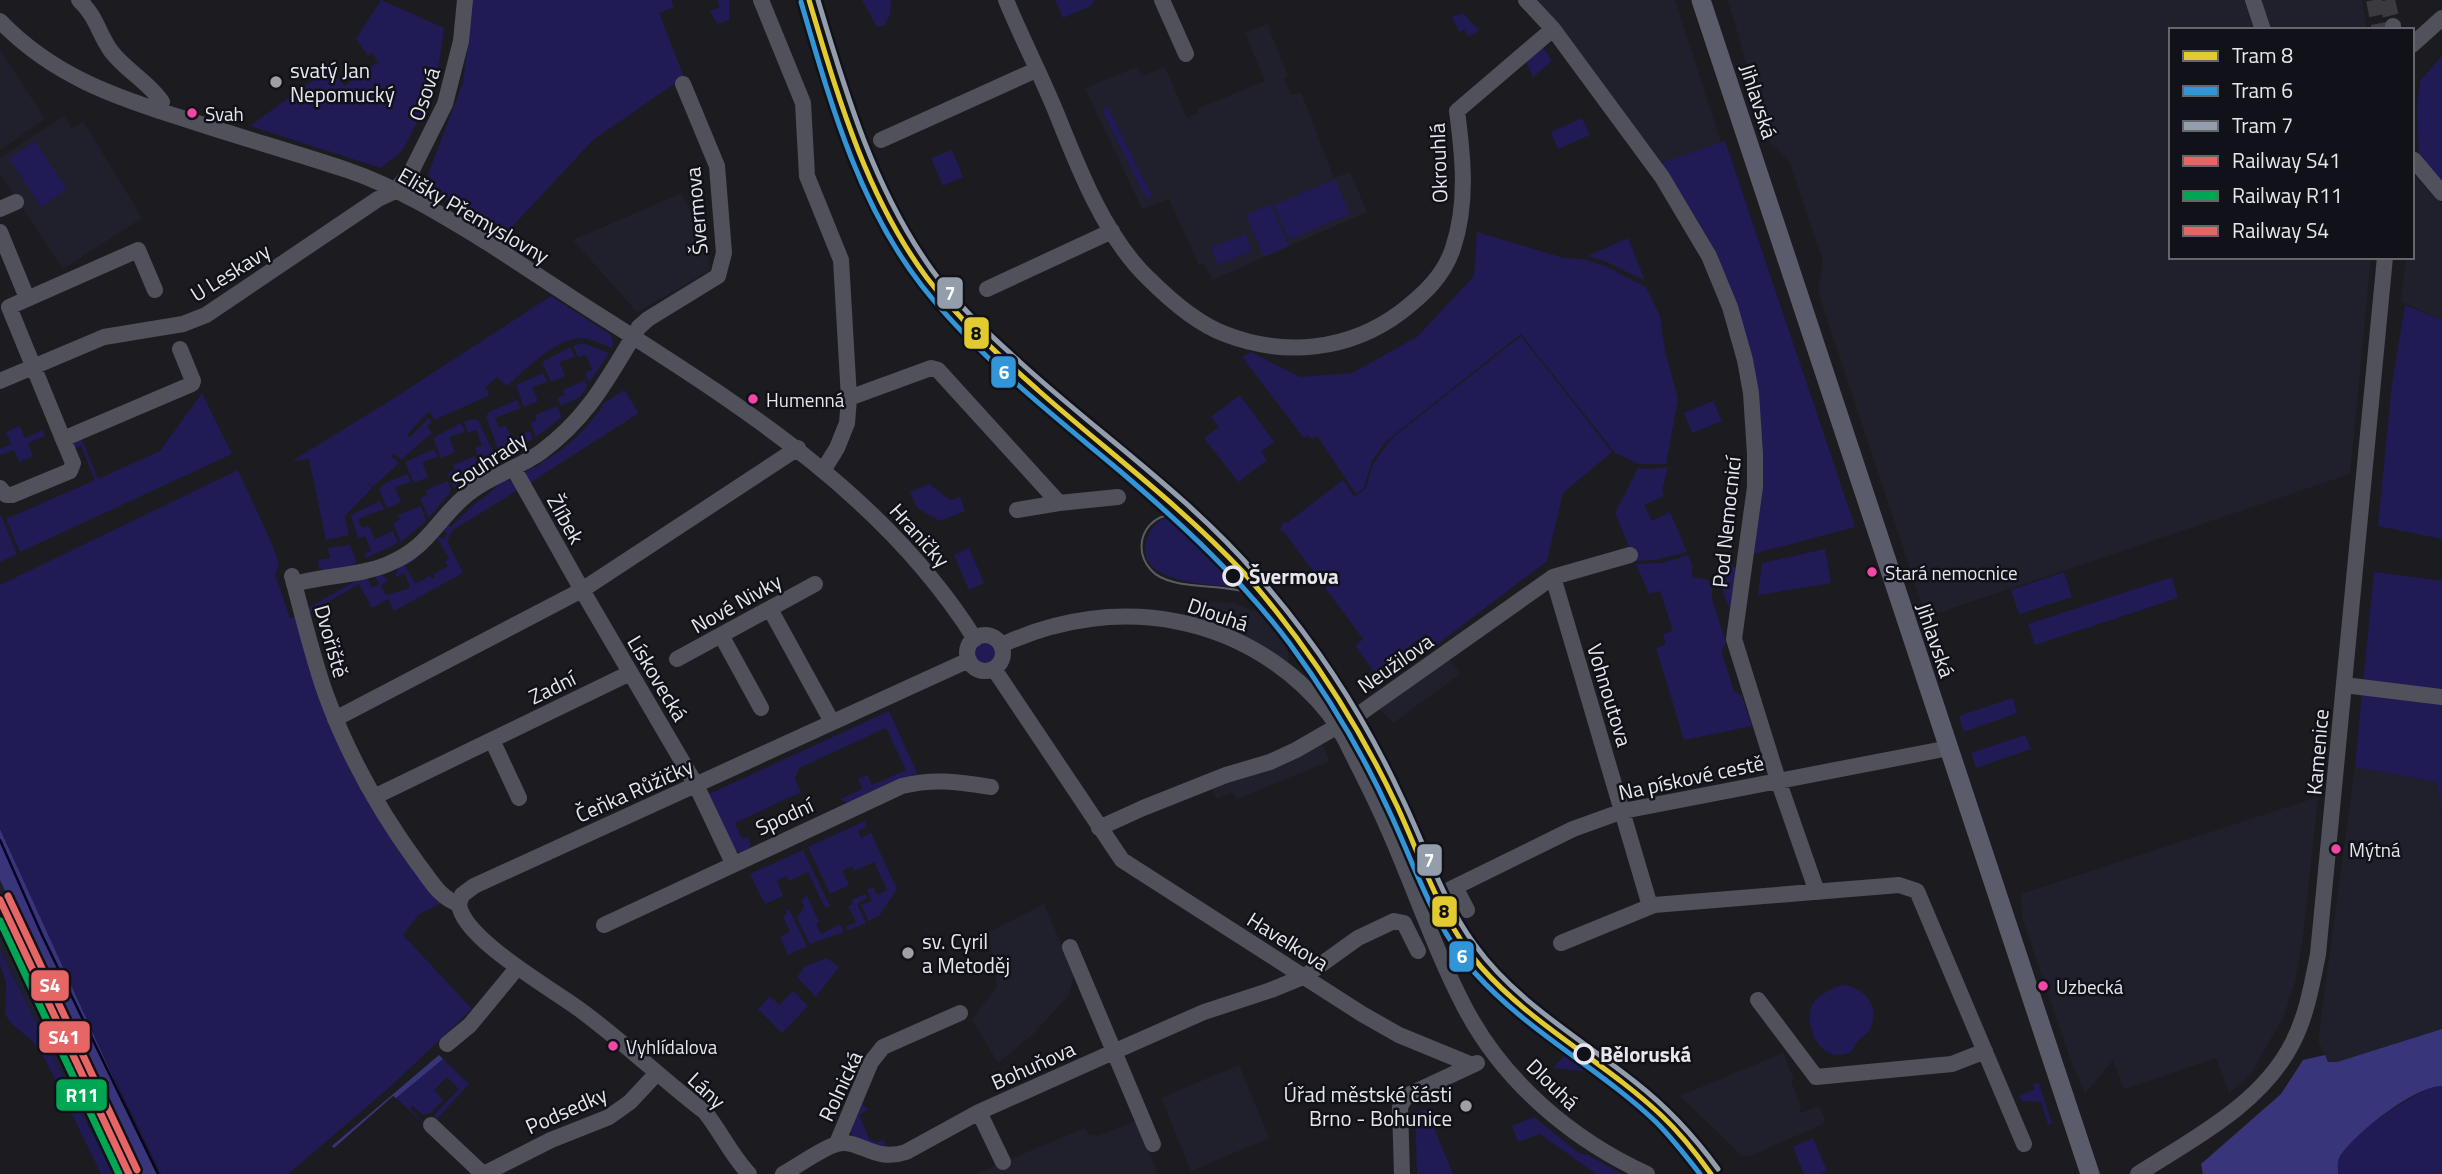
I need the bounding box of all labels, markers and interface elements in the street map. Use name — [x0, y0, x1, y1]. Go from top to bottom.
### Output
legend — [2169, 28, 2414, 259]
text: Tram 8 — [2232, 39, 2293, 71]
place label: svatý Jan Nepomucký — [290, 54, 395, 110]
street label: Jihlavská — [1732, 59, 1786, 143]
street label: Osová — [400, 62, 448, 125]
marker: svatý Jan Nepomucký — [268, 74, 284, 90]
text: Tram 6 — [2232, 74, 2293, 106]
place label: Svah — [205, 99, 244, 128]
marker: Svah — [185, 106, 199, 120]
text: Tram 7 — [2232, 109, 2293, 141]
street label: Okrouhlá — [1421, 122, 1455, 203]
text: Railway S41 — [2232, 144, 2341, 176]
street label: Elišky Přemyslovny — [392, 159, 556, 271]
street label: Švermova — [676, 165, 716, 256]
text: Railway R11 — [2232, 179, 2342, 211]
text: Railway S4 — [2232, 214, 2329, 246]
street label: U Leskavy — [184, 235, 276, 309]
line badge: 7 — [936, 276, 964, 310]
text: 7 — [945, 278, 955, 307]
line badge: 8 — [963, 316, 990, 350]
text: 8 — [971, 318, 982, 347]
line badge: 6 — [990, 355, 1017, 389]
text: 6 — [999, 357, 1010, 386]
place label: Humenná — [766, 385, 845, 414]
marker: Humenná — [746, 392, 760, 406]
street label: Souhrady — [445, 424, 533, 496]
street label: Pod Nemocnicí — [1703, 454, 1749, 589]
street label: Žlíbek — [539, 488, 593, 550]
street label: Hraničky — [882, 496, 958, 574]
place label: Stará nemocnice — [1885, 558, 2018, 587]
place label: Švermova — [1249, 560, 1339, 592]
street label: Nové Nivky — [685, 565, 787, 641]
marker: Stará nemocnice — [1865, 565, 1879, 579]
marker: Švermova — [1223, 566, 1243, 586]
street label: Dlouhá — [1183, 589, 1253, 639]
street label: Jihlavská — [1908, 598, 1964, 682]
street label: Dvořiště — [306, 601, 358, 681]
street label: Neužilova — [1351, 625, 1440, 701]
street label: Lískovecká — [620, 629, 696, 727]
street label: Vohnoutova — [1579, 640, 1641, 751]
street label: Zadní — [523, 661, 582, 712]
street label: Kamenice — [2297, 708, 2337, 796]
street label: Na pískové cestě — [1615, 746, 1767, 808]
street label: Čeňka Růžičky — [570, 750, 698, 830]
street label: Spodní — [750, 788, 819, 843]
place label: Mýtná — [2349, 835, 2401, 864]
marker: Mýtná — [2329, 842, 2343, 856]
line badge: 7 — [1416, 843, 1443, 877]
text: 7 — [1424, 845, 1434, 874]
line badge: 8 — [1431, 895, 1458, 928]
text: 8 — [1439, 896, 1450, 925]
street label: Havelkova — [1241, 903, 1336, 979]
place label: sv. Cyril a Metoděj — [922, 925, 1010, 981]
line badge: 6 — [1448, 940, 1475, 973]
text: 6 — [1457, 941, 1468, 970]
marker: sv. Cyril a Metoděj — [900, 945, 916, 961]
line badge: S4 — [30, 969, 70, 1002]
text: S4 — [40, 970, 60, 999]
place label: Uzbecká — [2056, 972, 2124, 1001]
marker: Uzbecká — [2036, 979, 2050, 993]
line badge: S41 — [38, 1020, 91, 1054]
text: S41 — [48, 1022, 80, 1051]
place label: Vyhlídalova — [626, 1032, 718, 1061]
street label: Bohuňova — [986, 1032, 1081, 1098]
place label: Běloruská — [1600, 1038, 1691, 1070]
marker: Vyhlídalova — [606, 1039, 620, 1053]
marker: Běloruská — [1574, 1044, 1594, 1064]
street label: Rolnická — [810, 1045, 870, 1126]
street label: Dlouhá — [1519, 1051, 1587, 1118]
street label: Lány — [681, 1064, 733, 1116]
line badge: R11 — [55, 1078, 108, 1112]
street label: Podsedky — [520, 1078, 612, 1142]
place label: Úřad městské části Brno - Bohunice — [1283, 1078, 1452, 1134]
text: R11 — [65, 1080, 99, 1109]
marker: Úřad městské části Brno - Bohunice — [1458, 1098, 1474, 1114]

